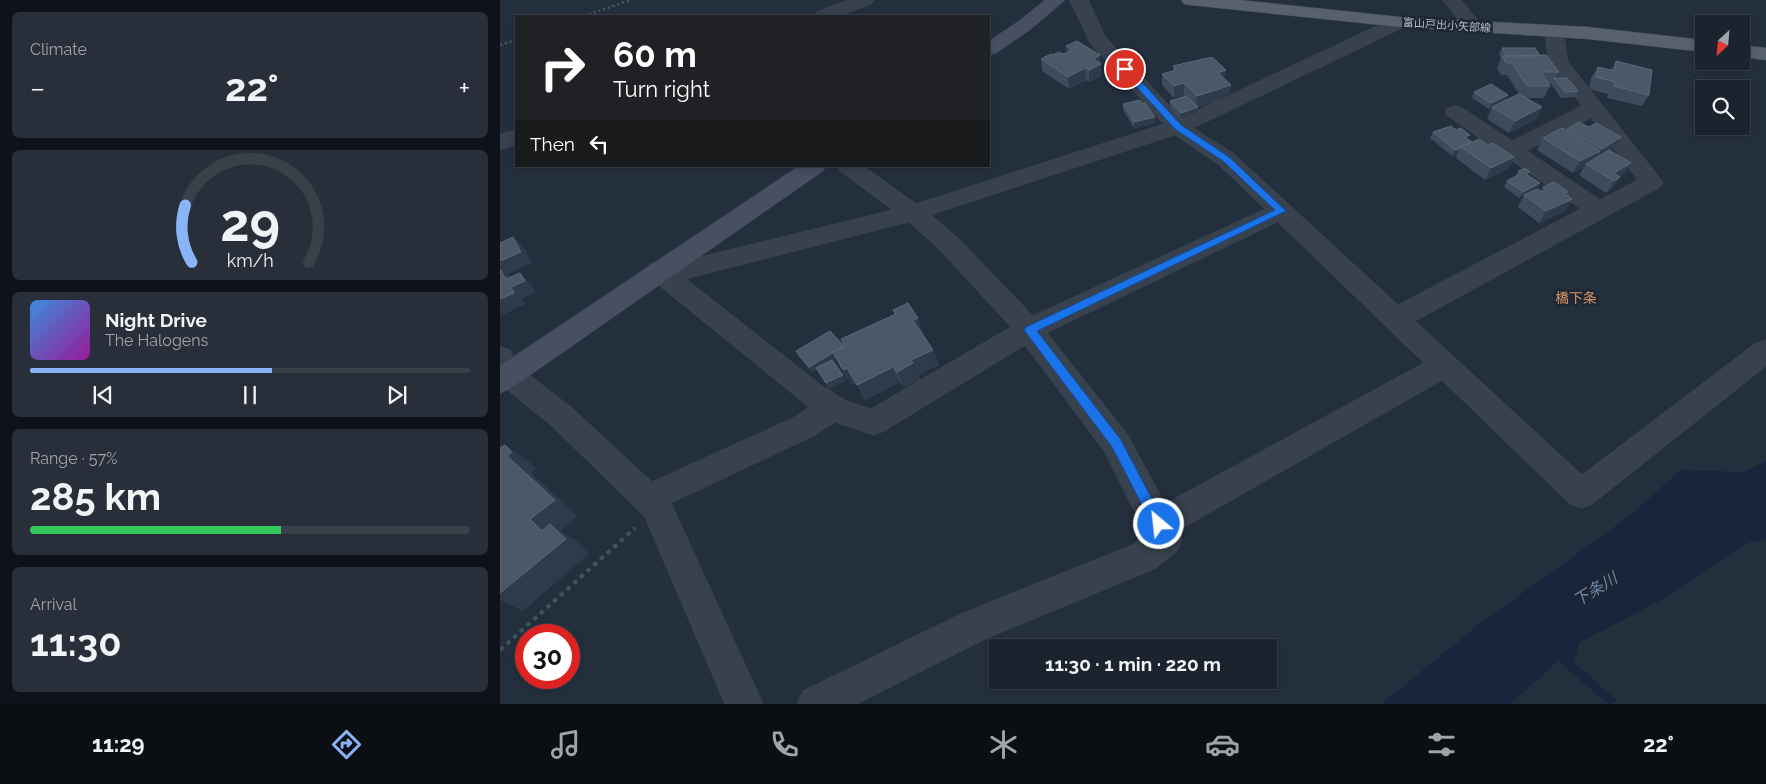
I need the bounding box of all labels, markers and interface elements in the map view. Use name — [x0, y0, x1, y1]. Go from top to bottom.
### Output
north arrow — [1695, 15, 1750, 70]
map controls — [1695, 15, 1750, 135]
street label: 富山戸出小矢部線 — [1403, 16, 1491, 35]
text: 60 m — [613, 34, 697, 75]
icon: right — [530, 35, 595, 100]
text: Climate — [30, 40, 87, 59]
pin — [1104, 48, 1146, 90]
icon: arrive — [1111, 55, 1139, 83]
text: 22° — [225, 65, 278, 110]
text: − — [30, 72, 45, 105]
text: + — [458, 72, 470, 105]
text: Turn right — [613, 76, 710, 102]
button: search — [1695, 80, 1750, 135]
icon: left — [585, 130, 613, 158]
text: Then — [530, 133, 575, 155]
text: 29 — [220, 192, 280, 253]
text: km/h — [226, 250, 274, 271]
district label: 橋下条 — [1555, 290, 1597, 306]
text: Night Drive — [105, 309, 207, 331]
text: The Halogens — [105, 331, 208, 350]
icon: previous — [89, 381, 117, 409]
icon: pause — [236, 381, 264, 409]
icon: next — [383, 381, 411, 409]
text: Range · 57% — [30, 449, 118, 468]
text: 285 km — [30, 474, 161, 519]
position arrow — [1132, 497, 1184, 549]
water label: 下条川 — [1570, 568, 1622, 610]
text: Arrival — [30, 595, 77, 614]
text: 11:30 — [30, 620, 121, 665]
speed limit sign: 30 — [515, 624, 580, 689]
text: 11:30 · 1 min · 220 m — [1045, 653, 1221, 675]
icon: directions — [329, 727, 364, 762]
icon: music — [548, 727, 583, 762]
icon: phone — [767, 727, 802, 762]
icon: climate — [986, 727, 1021, 762]
icon: car — [1205, 727, 1240, 762]
icon: filters — [1424, 727, 1459, 762]
text: 11:29 — [92, 731, 145, 757]
text: 22° — [1643, 731, 1674, 757]

